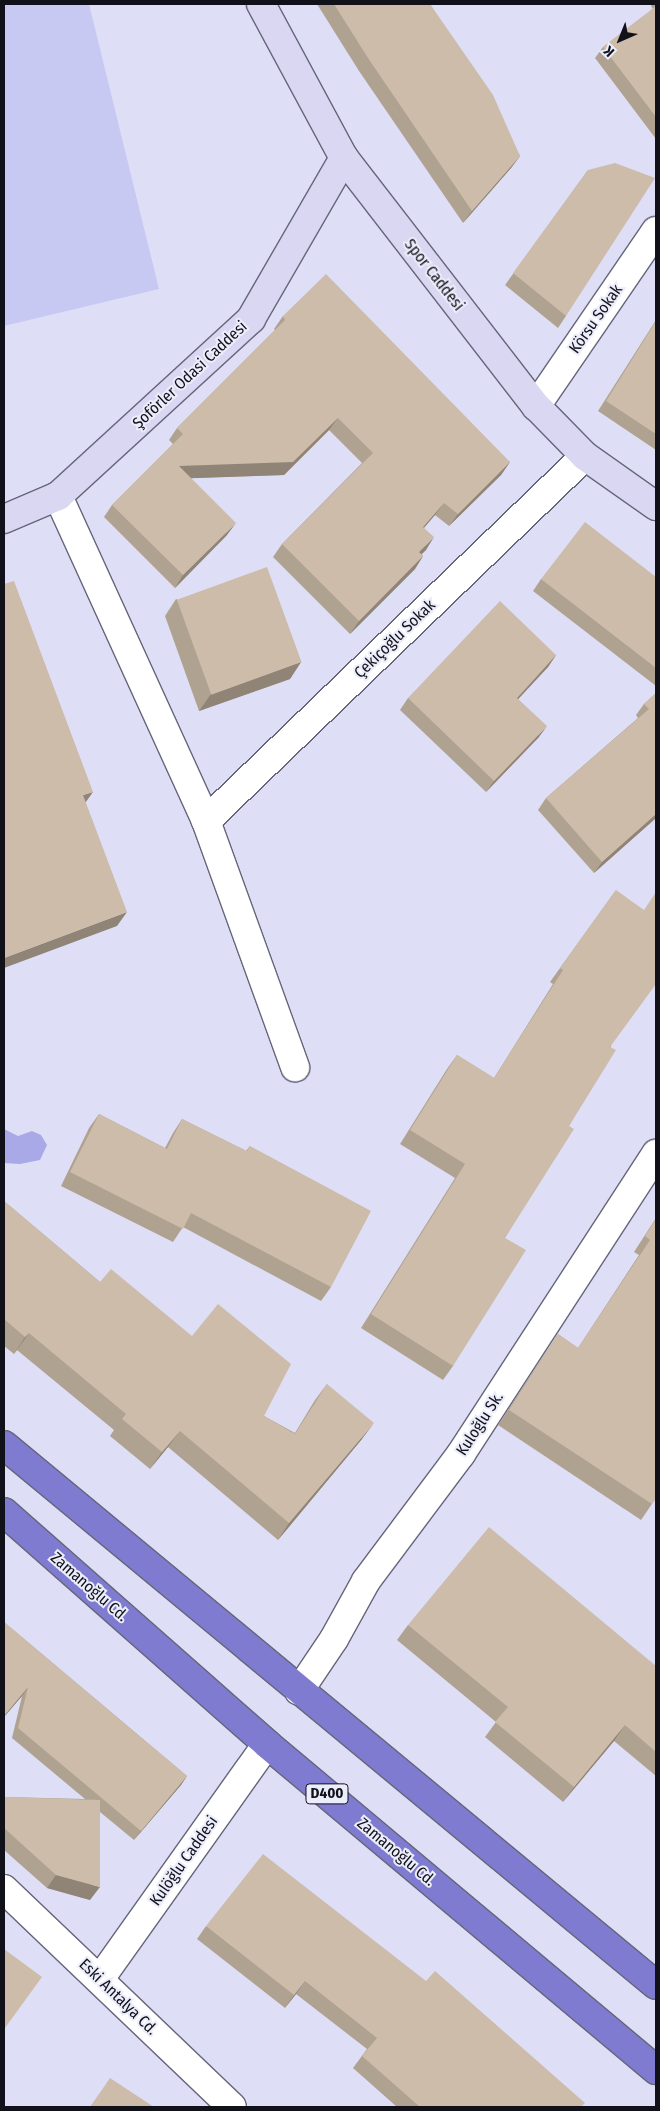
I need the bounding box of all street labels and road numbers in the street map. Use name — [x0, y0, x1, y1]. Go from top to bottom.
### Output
street label: Spor Caddesi — [400, 235, 468, 315]
street label: Körsu Sokak — [565, 281, 627, 357]
street label: Şoförler Odasi Caddesi — [129, 317, 251, 433]
street label: Çekiçoğlu Sokak — [351, 596, 439, 682]
street label: Kuloğlu Sk. — [452, 1389, 508, 1459]
street label: Zamanoğlu Cd. — [47, 1548, 131, 1626]
road number: D400 — [304, 1782, 350, 1806]
street label: Kulöğlu Caddesi — [146, 1813, 222, 1909]
street label: Zamanoğlu Cd. — [353, 1814, 439, 1890]
street label: Eski Antalya Cd. — [75, 1955, 161, 2039]

